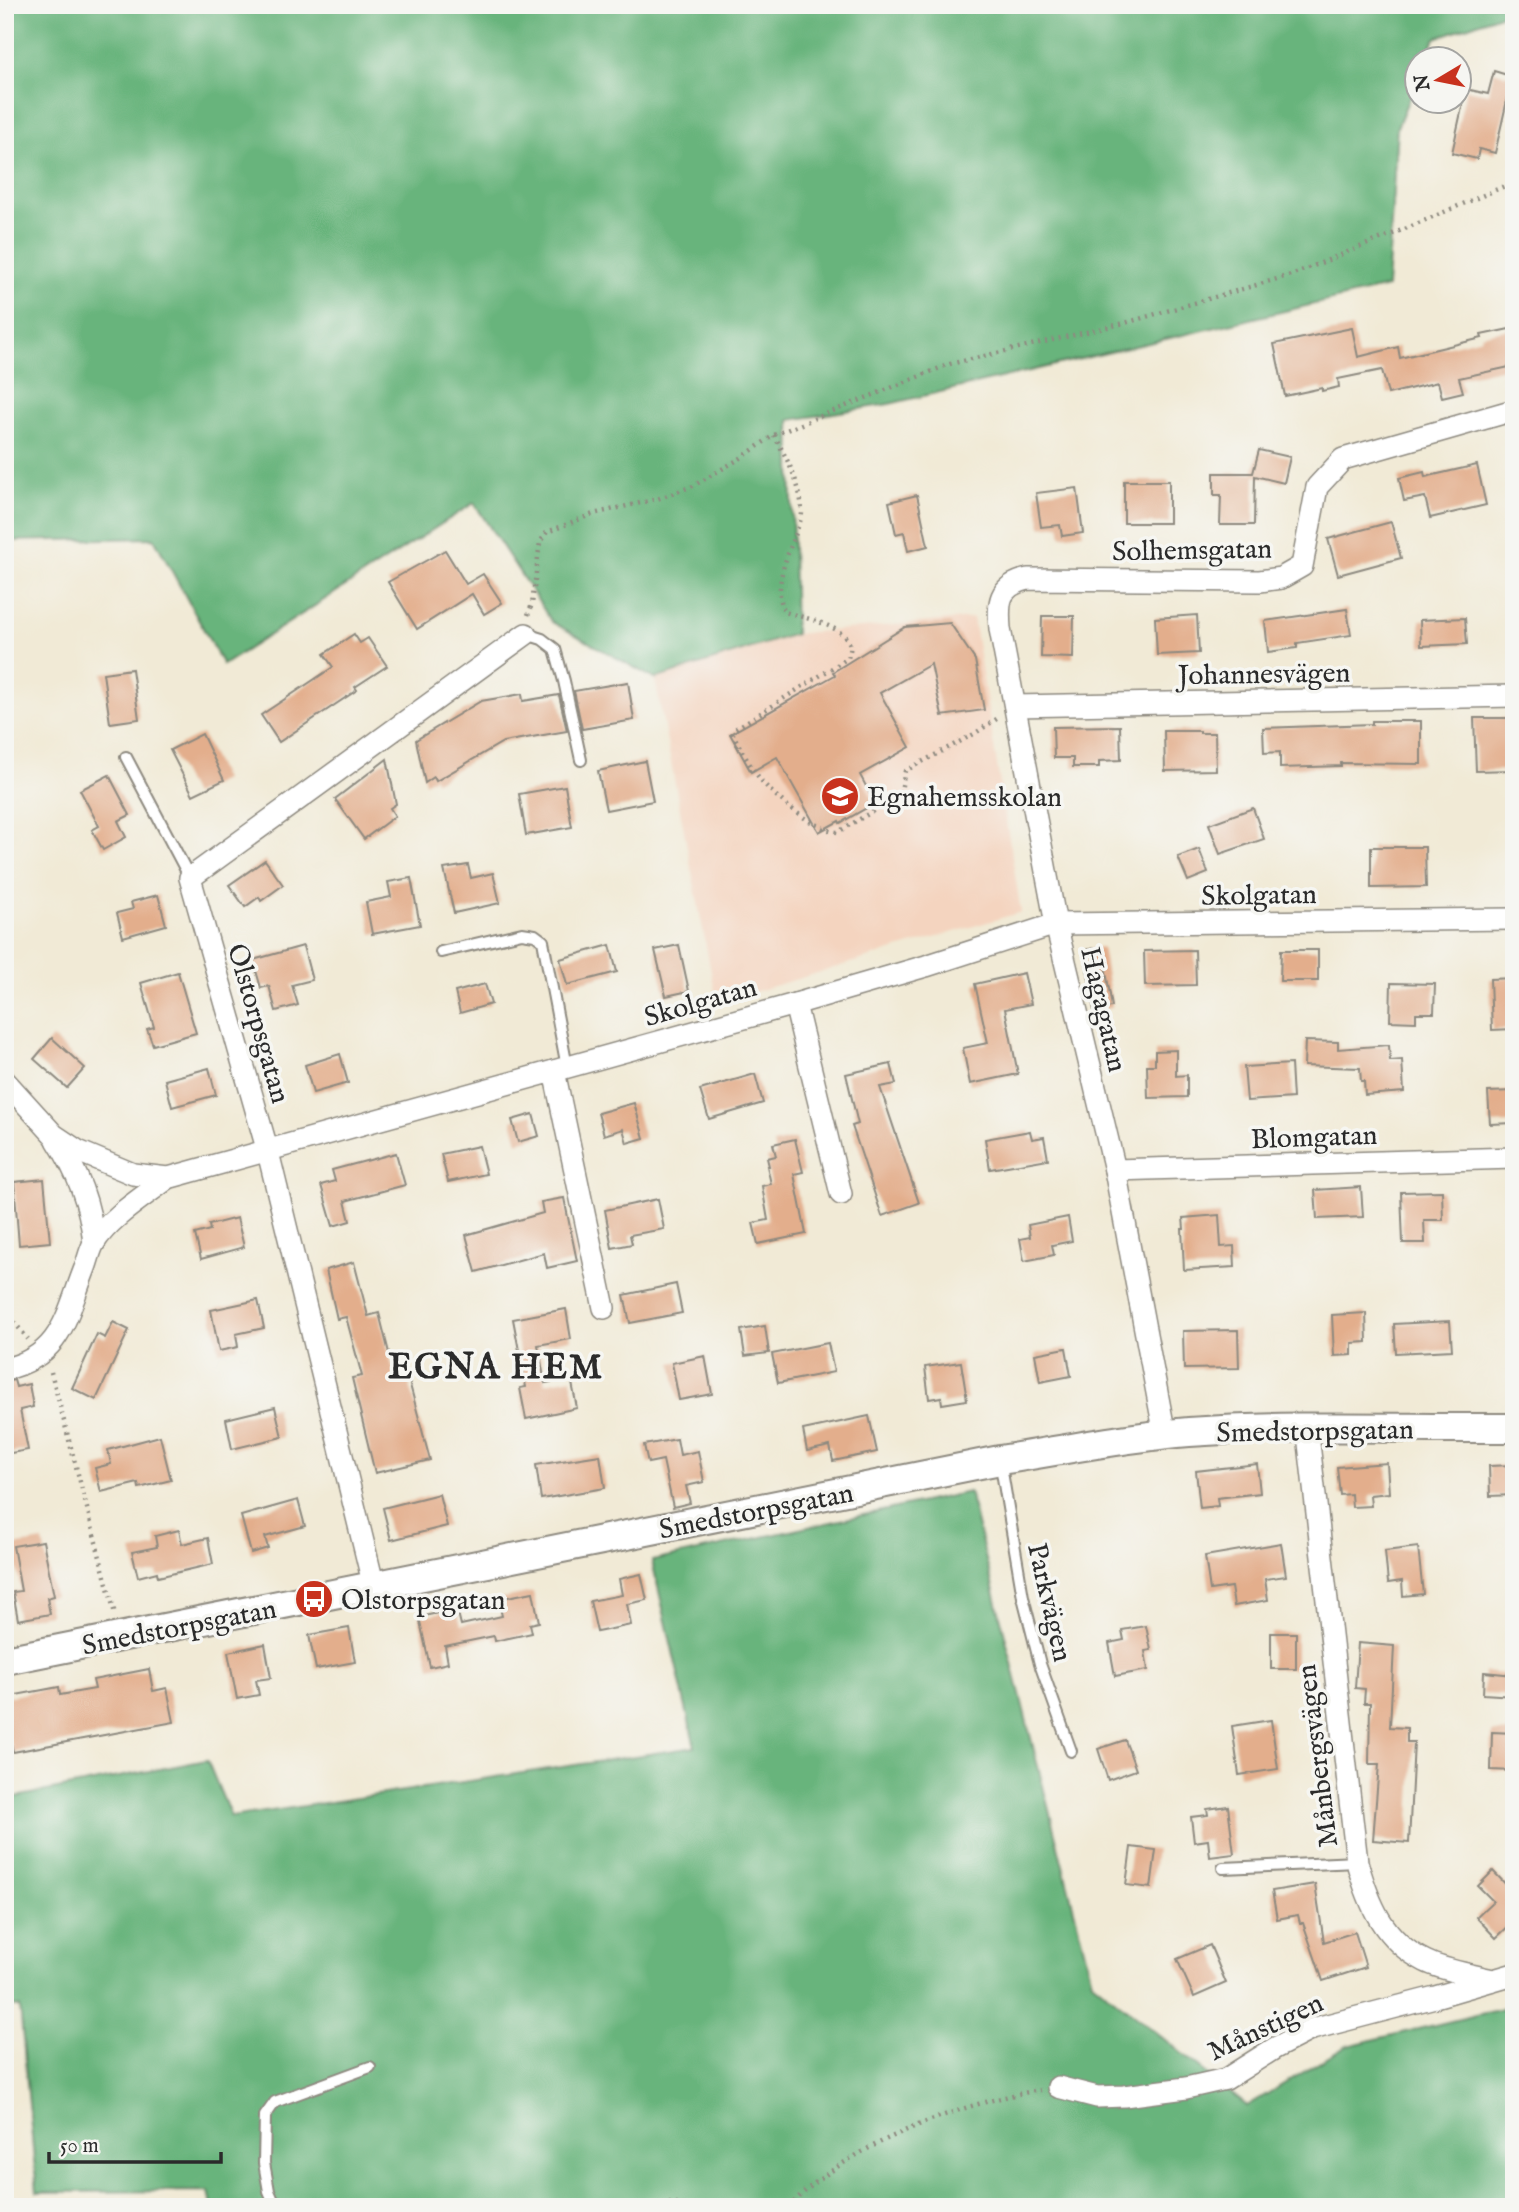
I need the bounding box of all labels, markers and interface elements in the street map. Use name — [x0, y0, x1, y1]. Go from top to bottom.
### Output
north arrow — [1404, 46, 1474, 116]
text: N — [1410, 72, 1437, 94]
street label: Solhemsgatan — [1112, 533, 1272, 570]
street label: Johannesvägen — [1174, 656, 1351, 695]
school or university icon: Egnahemsskolan — [819, 775, 861, 817]
place label: Egnahemsskolan — [867, 781, 1062, 816]
street label: Skolgatan — [1201, 878, 1317, 915]
street label: Olstorpsgatan — [218, 940, 297, 1108]
street label: Hagagatan — [1071, 944, 1134, 1076]
street label: Skolgatan — [640, 971, 761, 1036]
street label: Blomgatan — [1250, 1119, 1378, 1158]
district label: EGNA HEM — [388, 1346, 604, 1391]
street label: Smedstorpsgatan — [1216, 1413, 1414, 1452]
street label: Smedstorpsgatan — [656, 1476, 857, 1548]
street label: Parkvägen — [1018, 1540, 1079, 1665]
bus stop icon: Olstorpsgatan — [293, 1578, 335, 1620]
place label: Olstorpsgatan — [341, 1584, 506, 1619]
street label: Smedstorpsgatan — [79, 1592, 280, 1664]
street label: Månbergsvägen — [1290, 1662, 1347, 1849]
street label: Månstigen — [1203, 1986, 1329, 2070]
scale bar — [49, 2121, 220, 2165]
text: 50 m — [60, 2133, 99, 2160]

